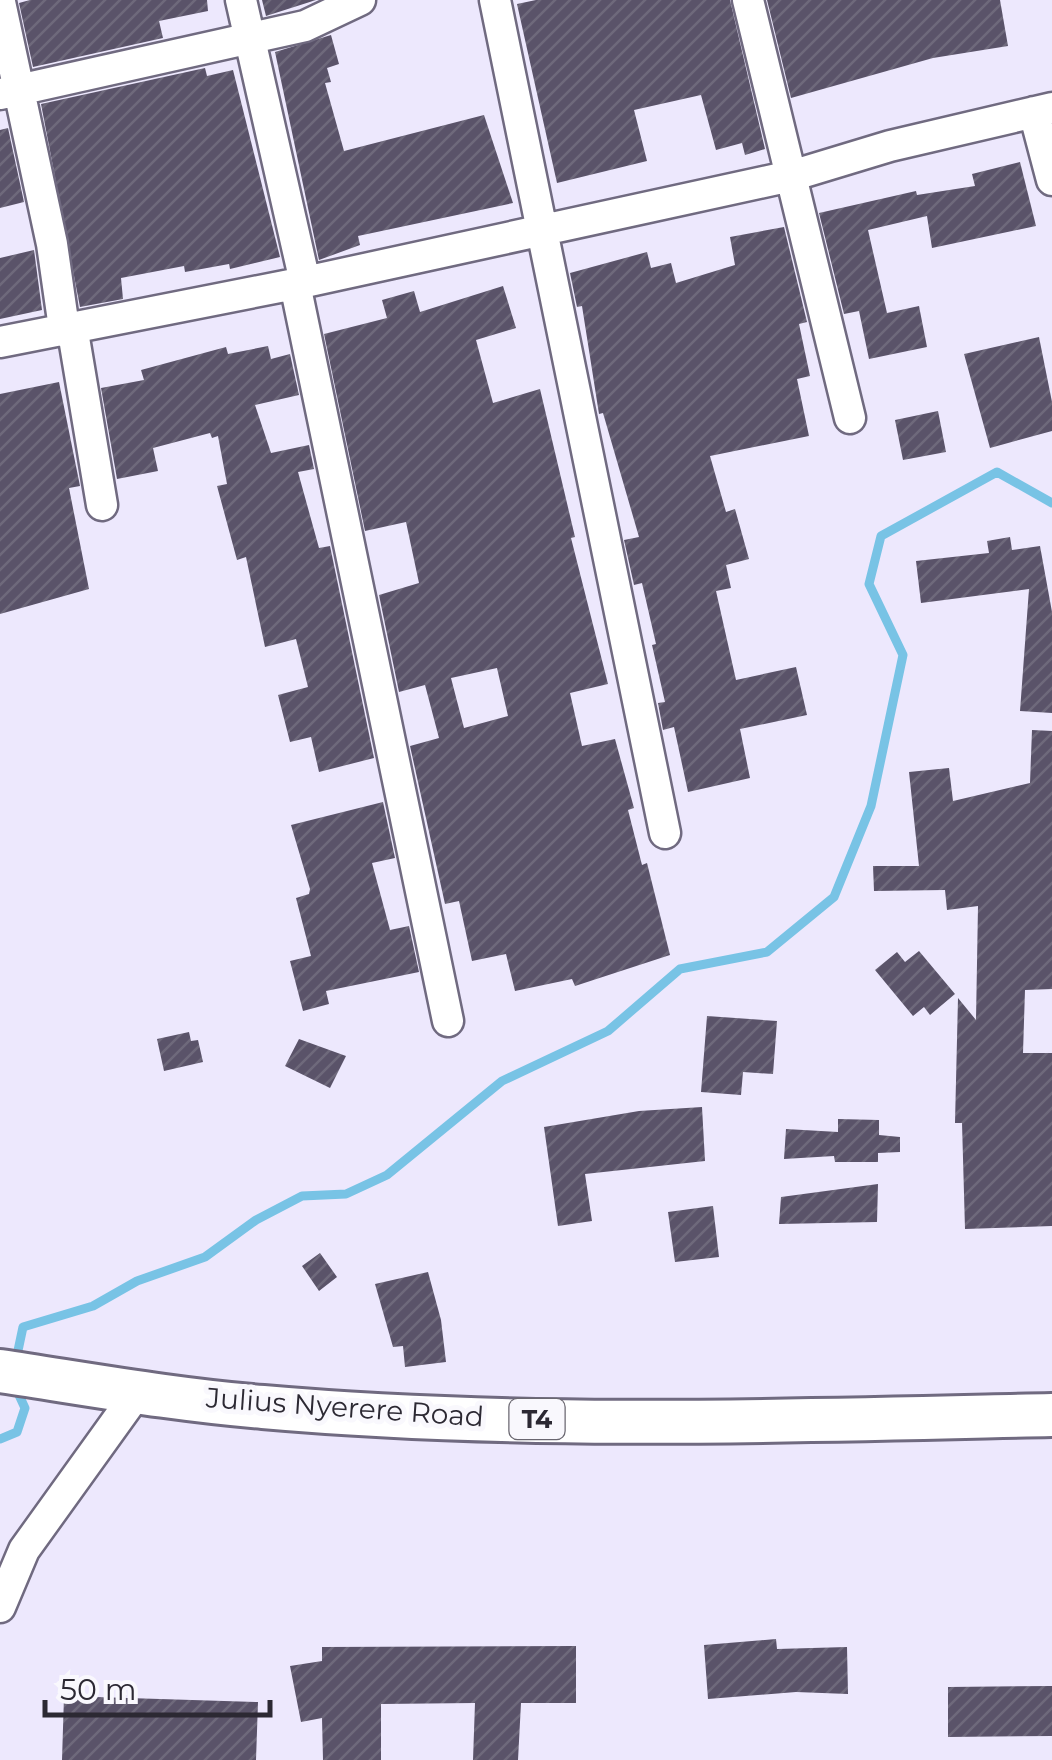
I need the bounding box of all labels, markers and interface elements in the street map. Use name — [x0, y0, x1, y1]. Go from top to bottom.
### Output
street label: Julius Nyerere Road — [204, 1380, 485, 1434]
road number: T4 — [510, 1399, 564, 1439]
scale bar — [45, 1655, 270, 1717]
text: 50 m — [60, 1671, 137, 1708]

